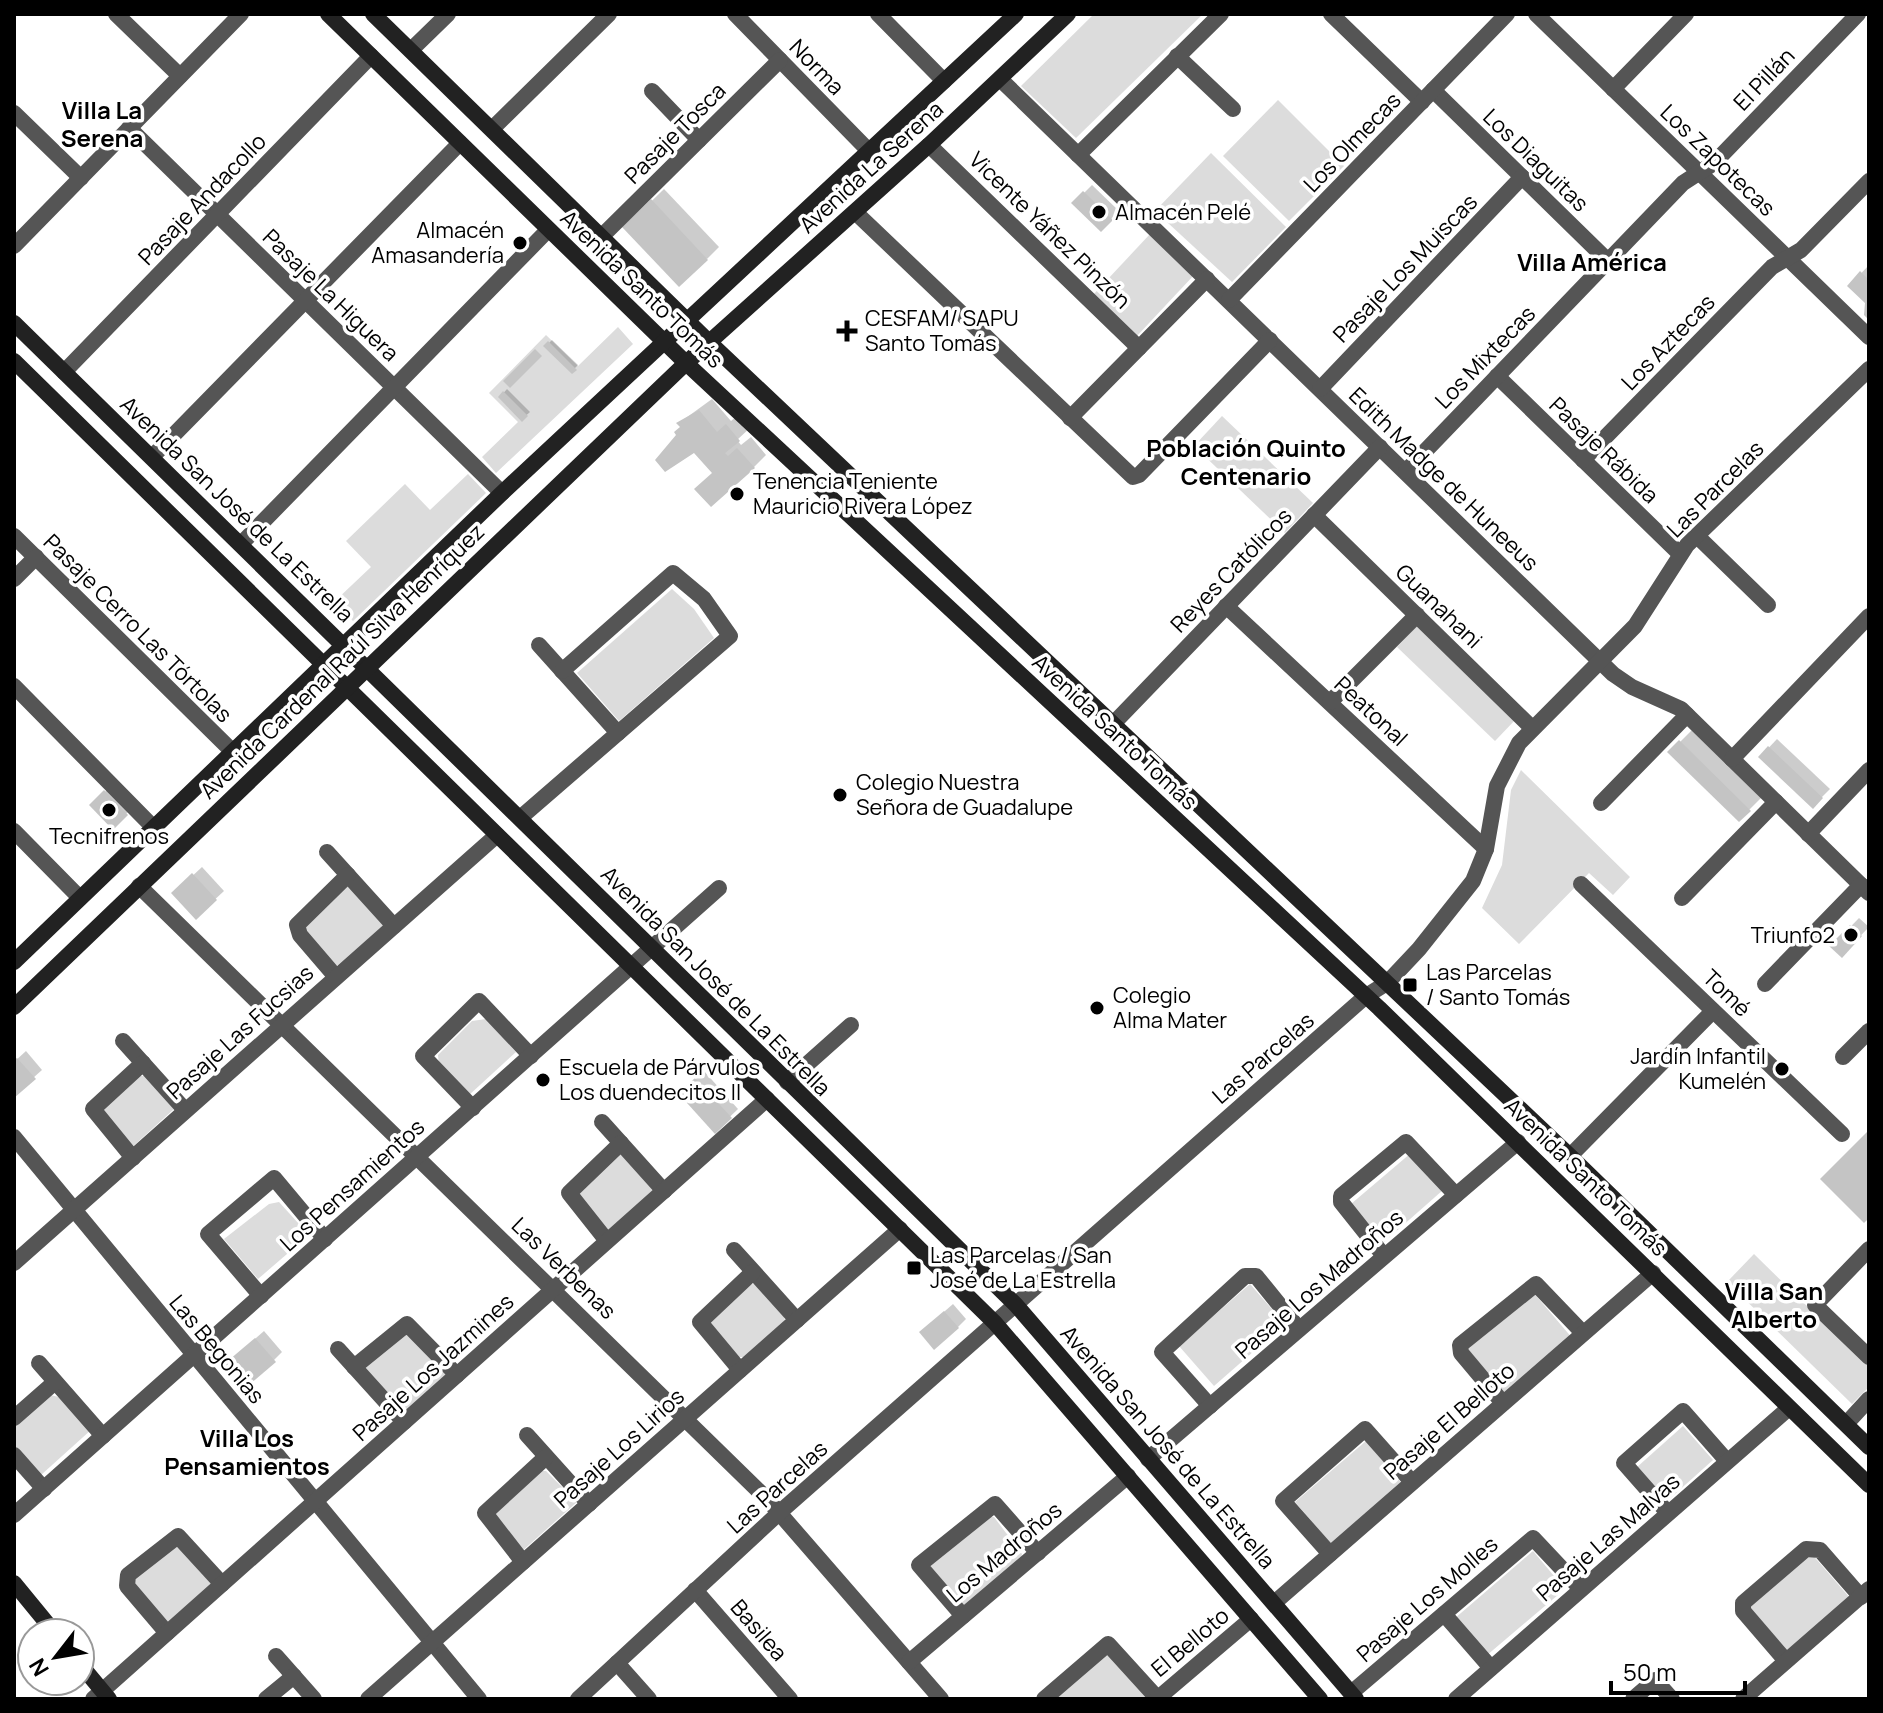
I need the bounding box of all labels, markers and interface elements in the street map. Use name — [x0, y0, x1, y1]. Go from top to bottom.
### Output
street label: Norma — [783, 33, 851, 101]
street label: El Pillán — [1727, 41, 1801, 117]
street label: Pasaje Tosca — [618, 76, 732, 190]
street label: Los Olmecas — [1297, 85, 1407, 199]
district label: Villa La Serena — [61, 93, 143, 154]
street label: Avenida La Serena — [793, 94, 949, 240]
street label: Los Zapotecas — [1654, 97, 1782, 223]
street label: Los Diaguitas — [1477, 102, 1595, 218]
street label: Pasaje Andacollo — [132, 127, 272, 271]
street label: Vicente Yáñez Pinzón — [963, 145, 1137, 315]
street label: Pasaje Los Muiscas — [1326, 187, 1484, 349]
place label: Almacén Pelé — [1115, 197, 1251, 227]
street label: Avenida Santo Tomás — [554, 203, 730, 375]
marker: Almacén Pelé — [1090, 203, 1108, 221]
place label: Almacén Amasandería — [371, 215, 504, 270]
street label: Pasaje La Higuera — [256, 222, 406, 368]
marker: Almacén Amasandería — [511, 234, 529, 252]
district label: Villa América — [1517, 245, 1667, 278]
street label: Los Aztecas — [1615, 287, 1721, 397]
street label: Los Mixtecas — [1428, 299, 1542, 415]
place label: CESFAM/ SAPU Santo Tomás — [865, 303, 1019, 358]
marker: CESFAM/ SAPU Santo Tomás — [836, 320, 858, 342]
street label: Edith Madge de Huneeus — [1343, 380, 1545, 578]
street label: Avenida San José de La Estrella — [114, 389, 360, 629]
street label: Pasaje Rábida — [1543, 390, 1665, 510]
district label: Población Quinto Centenario — [1146, 431, 1346, 492]
street label: Las Parcelas — [1660, 434, 1770, 544]
place label: Tenencia Teniente Mauricio Rivera López — [753, 466, 973, 521]
marker: Tenencia Teniente Mauricio Rivera López — [728, 485, 746, 503]
street label: Reyes Católicos — [1164, 501, 1298, 639]
street label: Avenida Cardenal Raúl Silva Henríquez — [193, 517, 491, 805]
street label: Pasaje Cerro Las Tórtolas — [37, 527, 239, 729]
street label: Guanahani — [1389, 557, 1489, 655]
street label: Avenida Santo Tomás — [1026, 648, 1204, 816]
street label: Peatonal — [1328, 669, 1414, 753]
place label: Colegio Nuestra Señora de Guadalupe — [856, 767, 1073, 822]
marker: Colegio Nuestra Señora de Guadalupe — [831, 786, 849, 804]
marker: Tecnifrenos — [100, 801, 118, 819]
place label: Tecnifrenos — [49, 821, 169, 851]
street label: Avenida San José de La Estrella — [595, 860, 837, 1102]
place label: Triunfo2 — [1751, 920, 1835, 950]
marker: Triunfo2 — [1842, 926, 1860, 944]
place label: Las Parcelas / Santo Tomás — [1426, 957, 1570, 1012]
street label: Pasaje Las Fucsias — [160, 958, 320, 1106]
street label: Tomé — [1696, 963, 1758, 1023]
marker: Las Parcelas / Santo Tomás — [1401, 976, 1419, 994]
place label: Colegio Alma Mater — [1113, 980, 1227, 1035]
marker: Colegio Alma Mater — [1088, 999, 1106, 1017]
street label: Las Parcelas — [1206, 1005, 1320, 1111]
place label: Jardín Infantil Kumelén — [1630, 1041, 1766, 1096]
place label: Escuela de Párvulos Los duendecitos II — [559, 1052, 760, 1107]
marker: Jardín Infantil Kumelén — [1773, 1060, 1791, 1078]
marker: Escuela de Párvulos Los duendecitos II — [534, 1071, 552, 1089]
street label: Avenida Santo Tomás — [1498, 1091, 1674, 1263]
street label: Los Pensamientos — [273, 1112, 431, 1258]
street label: Pasaje Los Madroños — [1229, 1203, 1409, 1365]
street label: Las Verbenas — [505, 1210, 623, 1326]
place label: Las Parcelas / San José de La Estrella — [930, 1240, 1116, 1295]
marker: Las Parcelas / San José de La Estrella — [905, 1259, 923, 1277]
district label: Villa San Alberto — [1725, 1274, 1823, 1335]
street label: Pasaje Los Jazmines — [346, 1287, 520, 1447]
street label: Las Begonias — [163, 1288, 271, 1410]
street label: Avenida San José de La Estrella — [1054, 1319, 1282, 1575]
street label: Pasaje El Belloto — [1377, 1356, 1521, 1486]
street label: Pasaje Los Lirios — [547, 1381, 691, 1515]
district label: Villa Los Pensamientos — [164, 1421, 330, 1482]
street label: Las Parcelas — [720, 1434, 834, 1540]
street label: Pasaje Las Malvas — [1530, 1466, 1686, 1608]
street label: Los Madroños — [940, 1495, 1068, 1609]
street label: Pasaje Los Molles — [1350, 1529, 1504, 1669]
street label: Basilea — [724, 1593, 794, 1667]
street label: El Belloto — [1145, 1601, 1235, 1683]
north arrow — [16, 1617, 96, 1697]
scale bar — [1611, 1645, 1745, 1695]
text: N — [22, 1653, 56, 1682]
text: 50 m — [1623, 1655, 1677, 1688]

